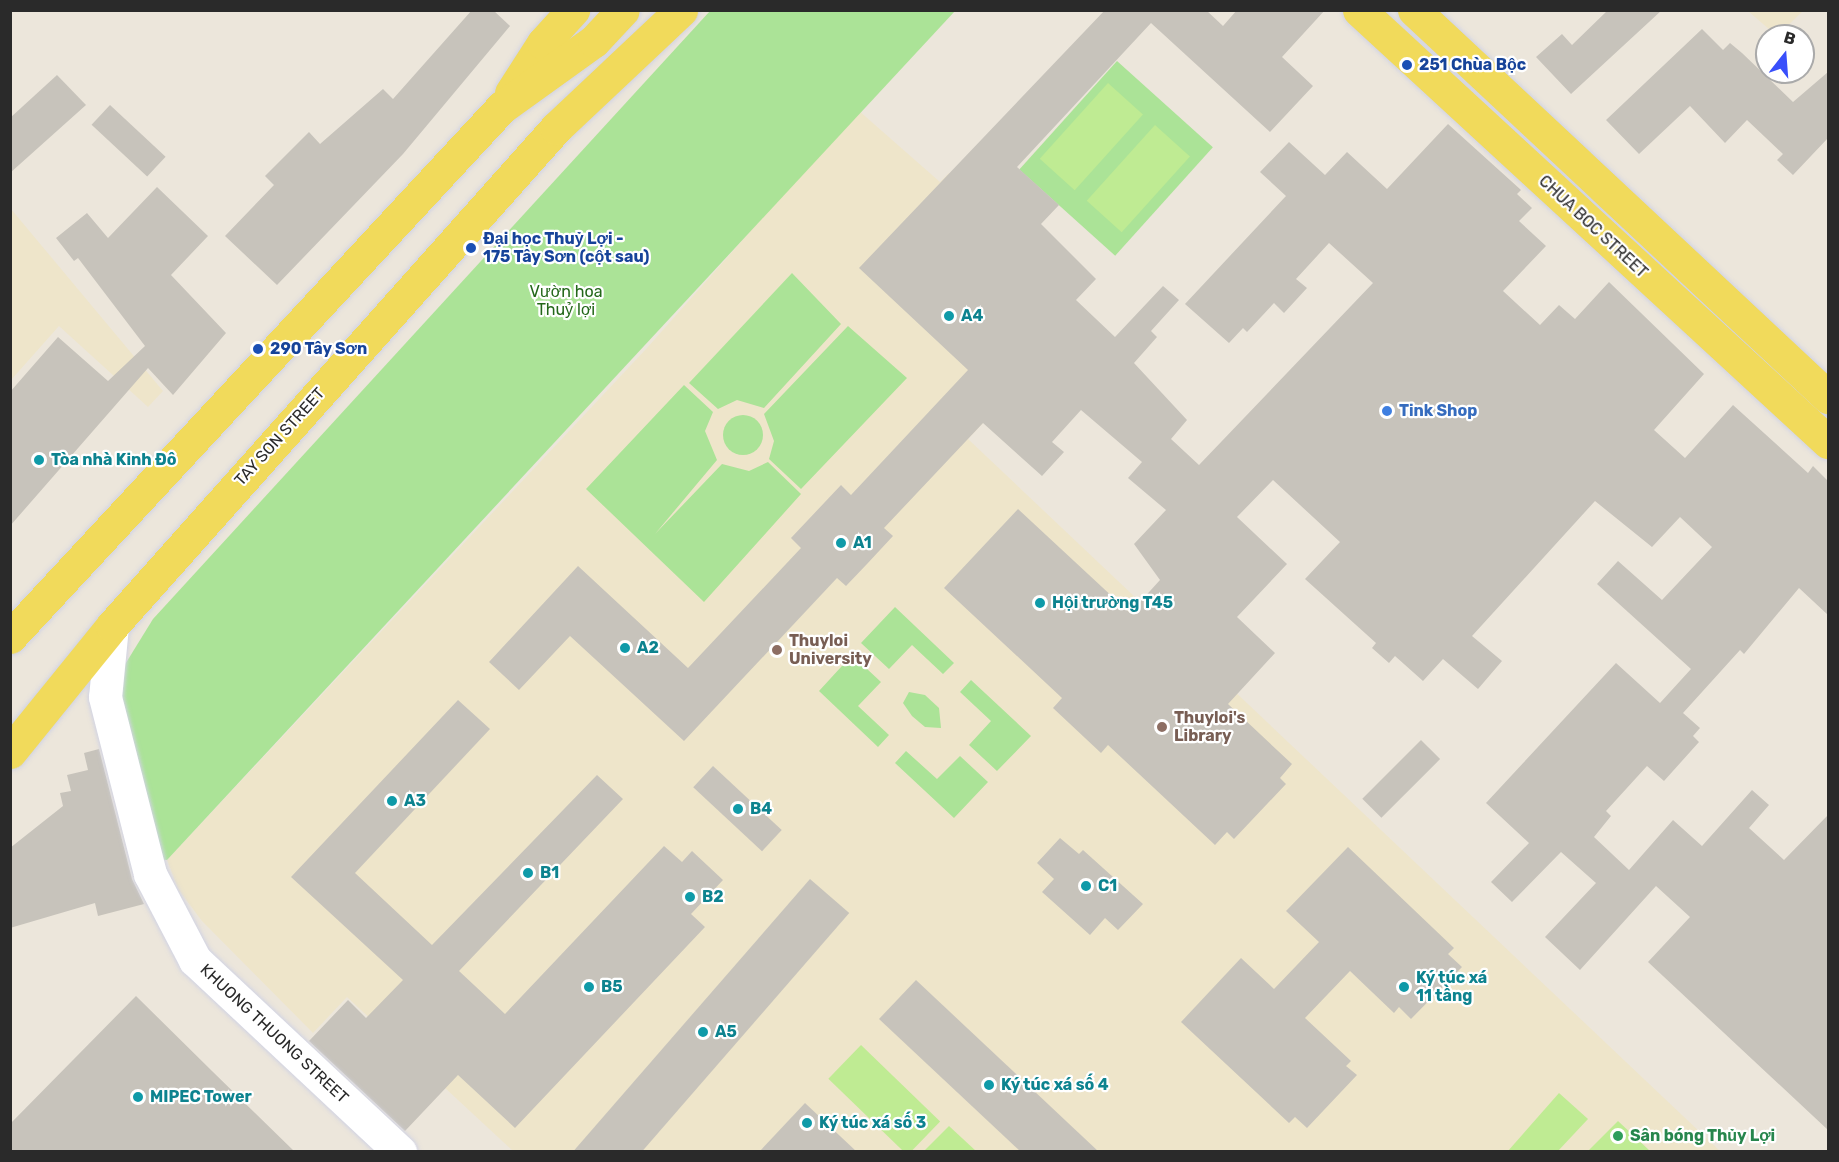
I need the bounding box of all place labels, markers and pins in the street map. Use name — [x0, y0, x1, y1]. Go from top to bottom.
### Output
place label: 251 Chùa Bộc — [1419, 55, 1526, 75]
marker: 251 Chùa Bộc — [1400, 58, 1414, 72]
place label: Đại học Thuỷ Lợi - 175 Tây Sơn (cột sau) — [483, 229, 650, 267]
marker: Đại học Thuỷ Lợi - 175 Tây Sơn (cột sau) — [464, 241, 478, 255]
place label: A4 — [961, 306, 983, 326]
marker: A4 — [942, 309, 956, 323]
place label: 290 Tây Sơn — [270, 339, 368, 359]
marker: 290 Tây Sơn — [251, 342, 265, 356]
place label: Tink Shop — [1399, 401, 1477, 421]
marker: Tink Shop — [1380, 404, 1394, 418]
place label: Tòa nhà Kinh Đô — [51, 450, 177, 470]
marker: Tòa nhà Kinh Đô — [32, 453, 46, 467]
place label: A1 — [853, 533, 872, 553]
marker: A1 — [834, 536, 848, 550]
place label: Hội trường T45 — [1052, 593, 1174, 613]
marker: Hội trường T45 — [1033, 596, 1047, 610]
place label: Thuyloi University — [789, 631, 872, 669]
place label: A2 — [637, 638, 659, 658]
marker: A2 — [618, 641, 632, 655]
marker: Thuyloi University — [770, 643, 784, 657]
place label: Thuyloi's Library — [1174, 708, 1245, 746]
marker: Thuyloi's Library — [1155, 720, 1169, 734]
place label: A3 — [404, 791, 426, 811]
marker: A3 — [385, 794, 399, 808]
place label: B4 — [750, 799, 772, 819]
marker: B4 — [731, 802, 745, 816]
place label: B1 — [540, 863, 559, 883]
marker: B1 — [521, 866, 535, 880]
place label: C1 — [1098, 876, 1117, 896]
marker: C1 — [1079, 879, 1093, 893]
place label: B2 — [702, 887, 724, 907]
marker: B2 — [683, 890, 697, 904]
place label: Ký túc xá 11 tầng — [1416, 968, 1488, 1006]
place label: B5 — [601, 977, 623, 997]
marker: B5 — [582, 980, 596, 994]
marker: Ký túc xá 11 tầng — [1397, 980, 1411, 994]
place label: A5 — [715, 1022, 737, 1042]
marker: A5 — [696, 1025, 710, 1039]
place label: Ký túc xá số 4 — [1001, 1075, 1109, 1095]
marker: Ký túc xá số 4 — [982, 1078, 996, 1092]
place label: MIPEC Tower — [150, 1087, 252, 1107]
marker: MIPEC Tower — [131, 1090, 145, 1104]
place label: Ký túc xá số 3 — [819, 1113, 927, 1133]
marker: Ký túc xá số 3 — [800, 1116, 814, 1130]
place label: Sân bóng Thủy Lợi — [1630, 1126, 1776, 1146]
marker: Sân bóng Thủy Lợi — [1611, 1129, 1625, 1143]

